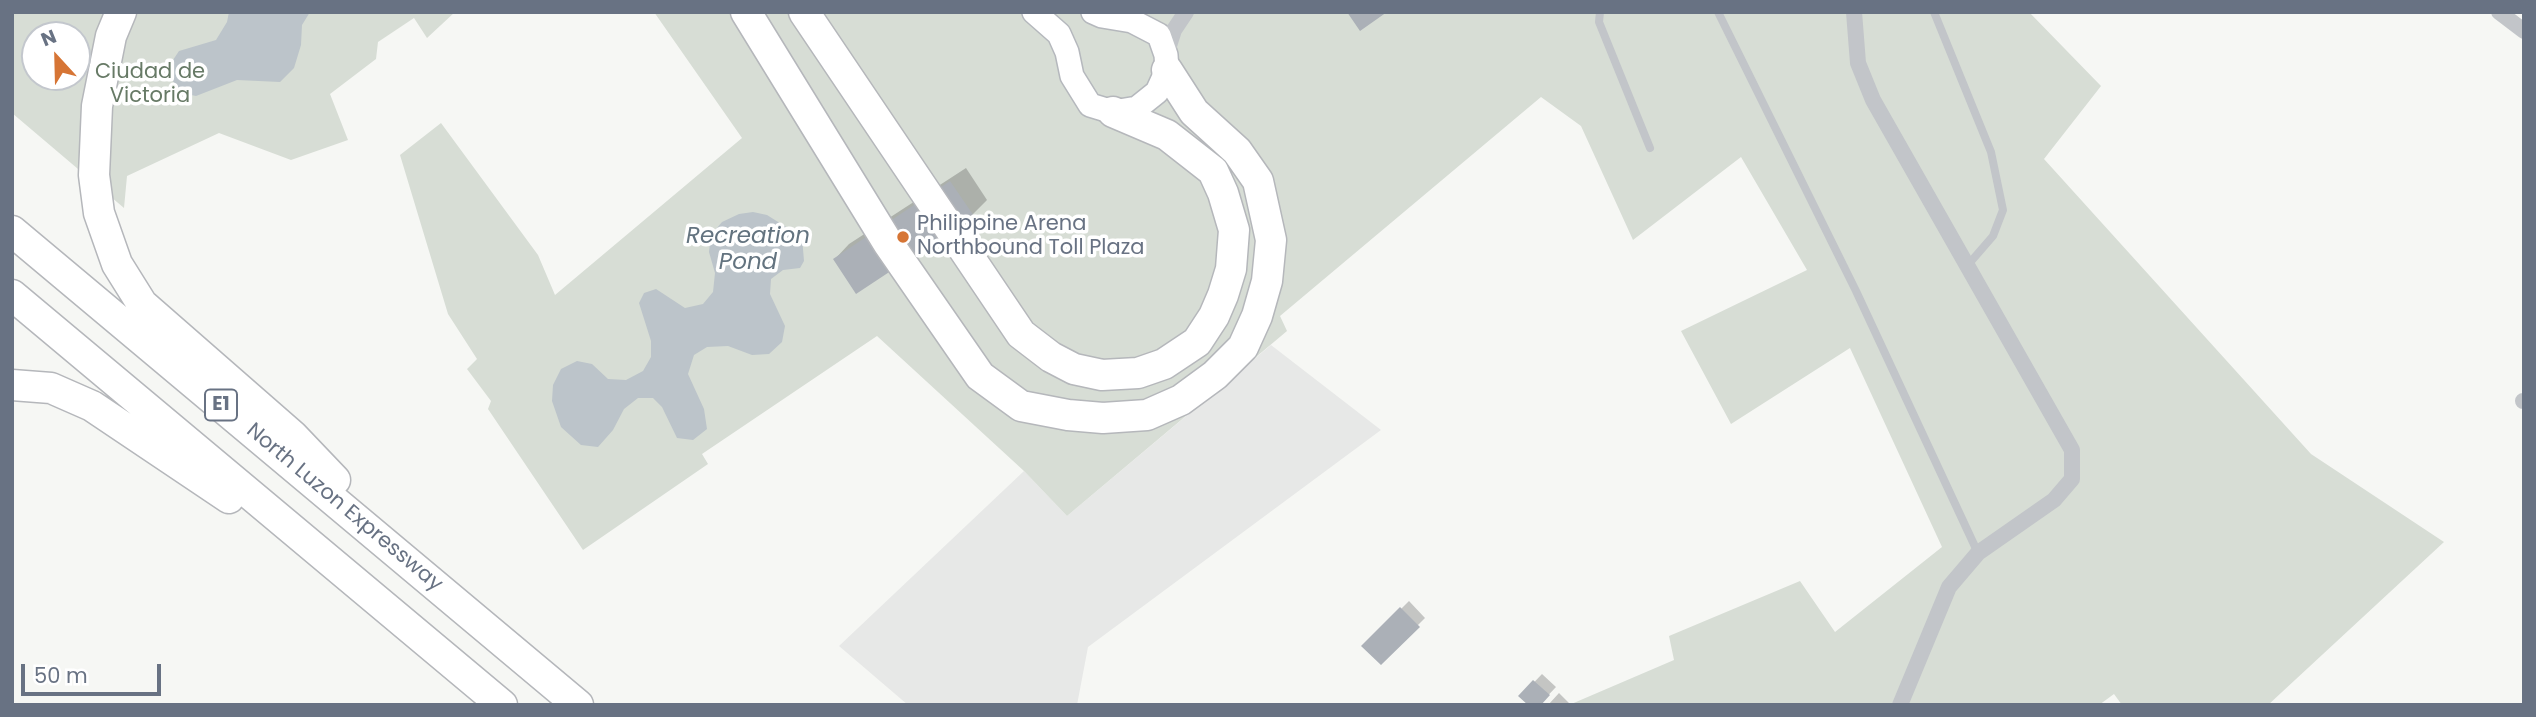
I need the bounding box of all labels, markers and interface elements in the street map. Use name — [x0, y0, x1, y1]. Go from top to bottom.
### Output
north arrow — [21, 21, 91, 91]
text: N — [37, 23, 60, 53]
park label: Ciudad de Victoria — [95, 60, 205, 110]
place label: Philippine Arena Northbound Toll Plaza — [917, 212, 1144, 262]
water label: Recreation Pond — [686, 223, 810, 277]
marker: Philippine Arena Northbound Toll Plaza — [895, 229, 911, 245]
road number: E1 — [205, 390, 237, 420]
street label: North Luzon Expressway — [241, 419, 447, 597]
scale bar — [24, 650, 164, 694]
text: 50 m — [34, 661, 88, 690]

